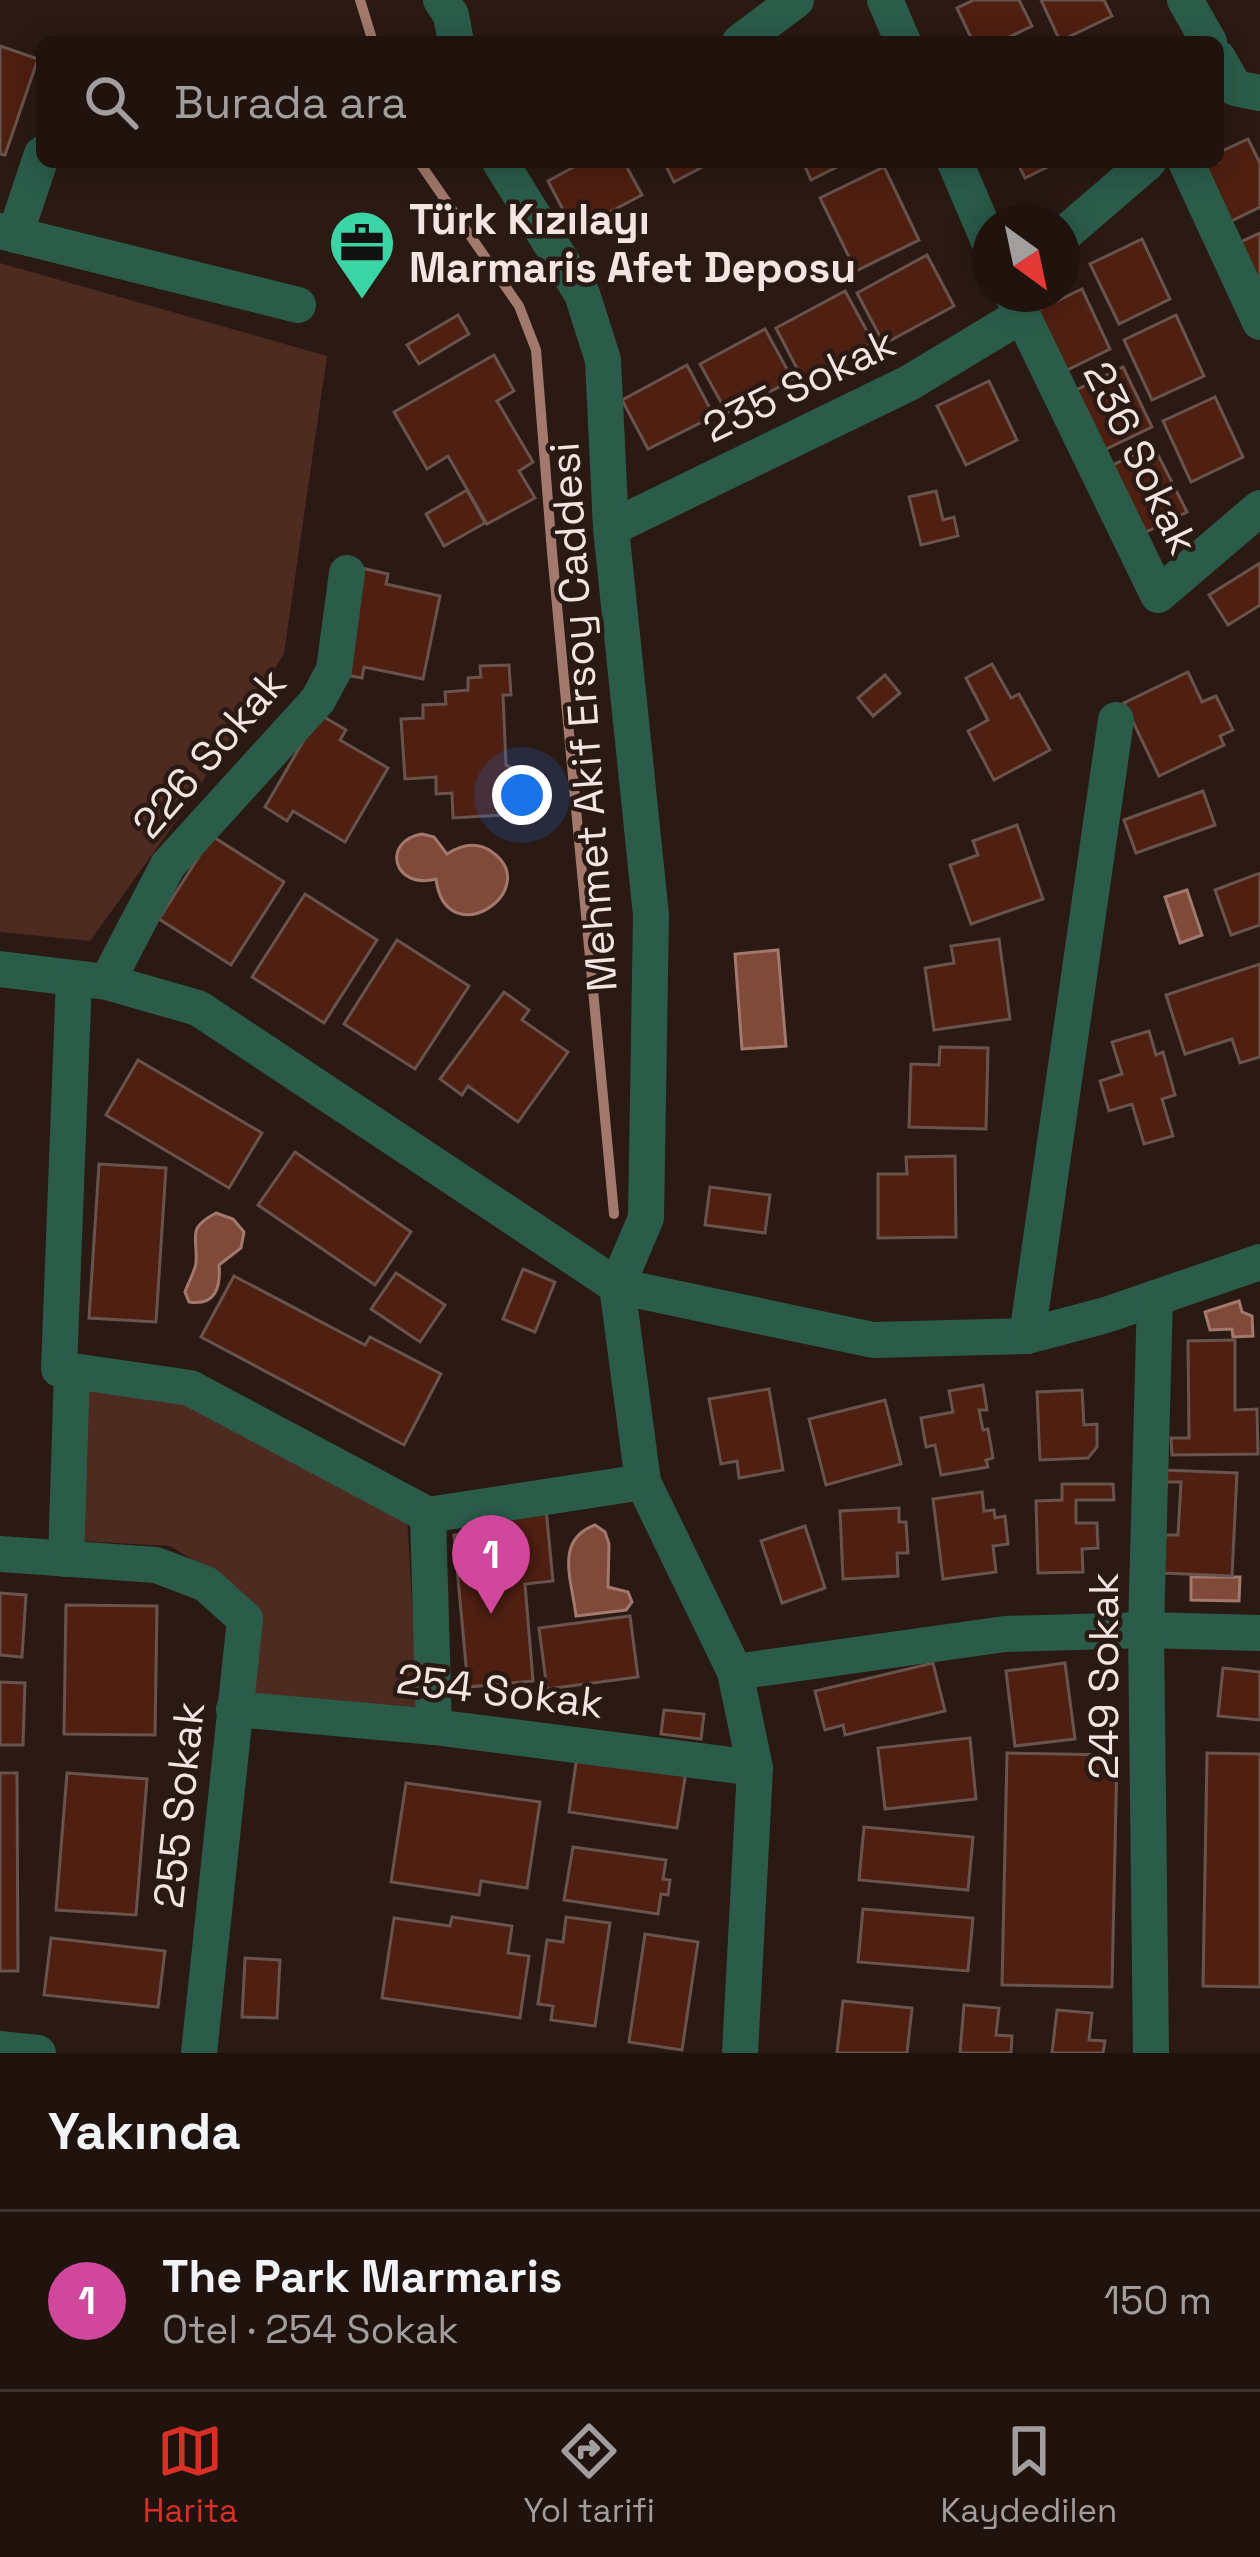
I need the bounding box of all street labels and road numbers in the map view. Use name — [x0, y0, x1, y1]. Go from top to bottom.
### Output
street label: 235 Sokak — [694, 316, 904, 454]
street label: 236 Sokak — [1072, 353, 1210, 563]
street label: Mehmet Akif Ersoy Caddesi — [537, 440, 629, 994]
street label: 226 Sokak — [121, 657, 297, 849]
street label: 249 Sokak — [1077, 1572, 1130, 1780]
street label: 254 Sokak — [394, 1652, 606, 1730]
street label: 255 Sokak — [142, 1699, 216, 1911]

